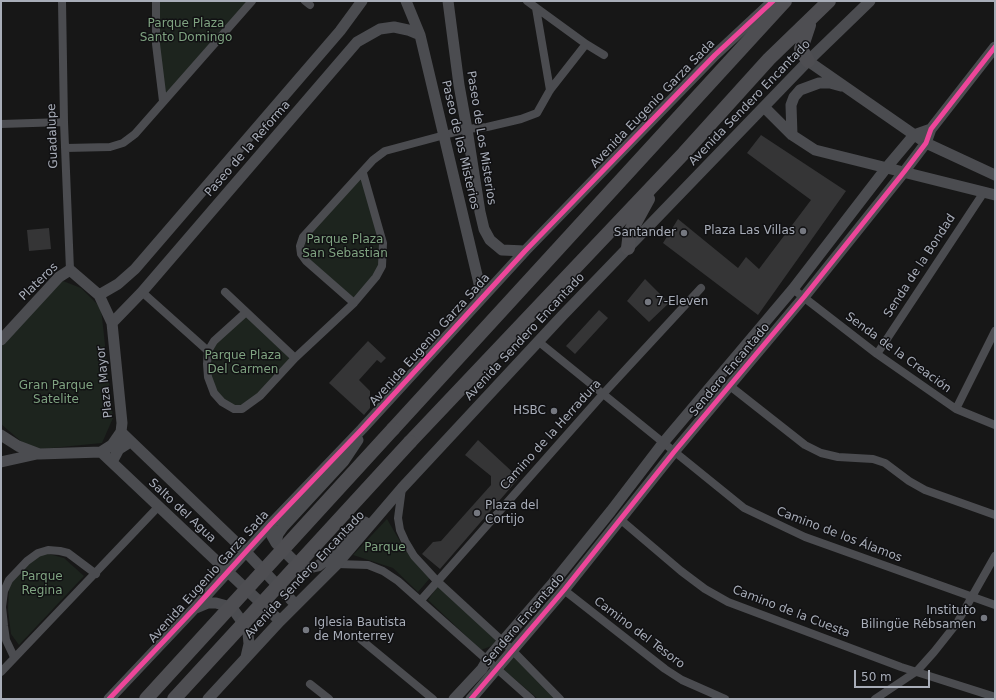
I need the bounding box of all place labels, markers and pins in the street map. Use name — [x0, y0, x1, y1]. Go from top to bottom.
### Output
place label: Plaza Las Villas — [704, 224, 795, 238]
place label: Santander — [614, 226, 676, 240]
marker: Plaza Las Villas — [798, 226, 808, 236]
marker: Santander — [679, 228, 689, 238]
place label: 7-Eleven — [656, 295, 708, 309]
marker: 7-Eleven — [643, 297, 653, 307]
place label: HSBC — [513, 404, 546, 418]
marker: HSBC — [549, 406, 559, 416]
place label: Plaza del Cortijo — [485, 499, 539, 527]
marker: Plaza del Cortijo — [472, 508, 482, 518]
place label: Instituto Bilingüe Rébsamen — [861, 604, 976, 632]
marker: Instituto Bilingüe Rébsamen — [979, 613, 989, 623]
place label: Iglesia Bautista de Monterrey — [314, 616, 406, 644]
marker: Iglesia Bautista de Monterrey — [301, 625, 311, 635]

